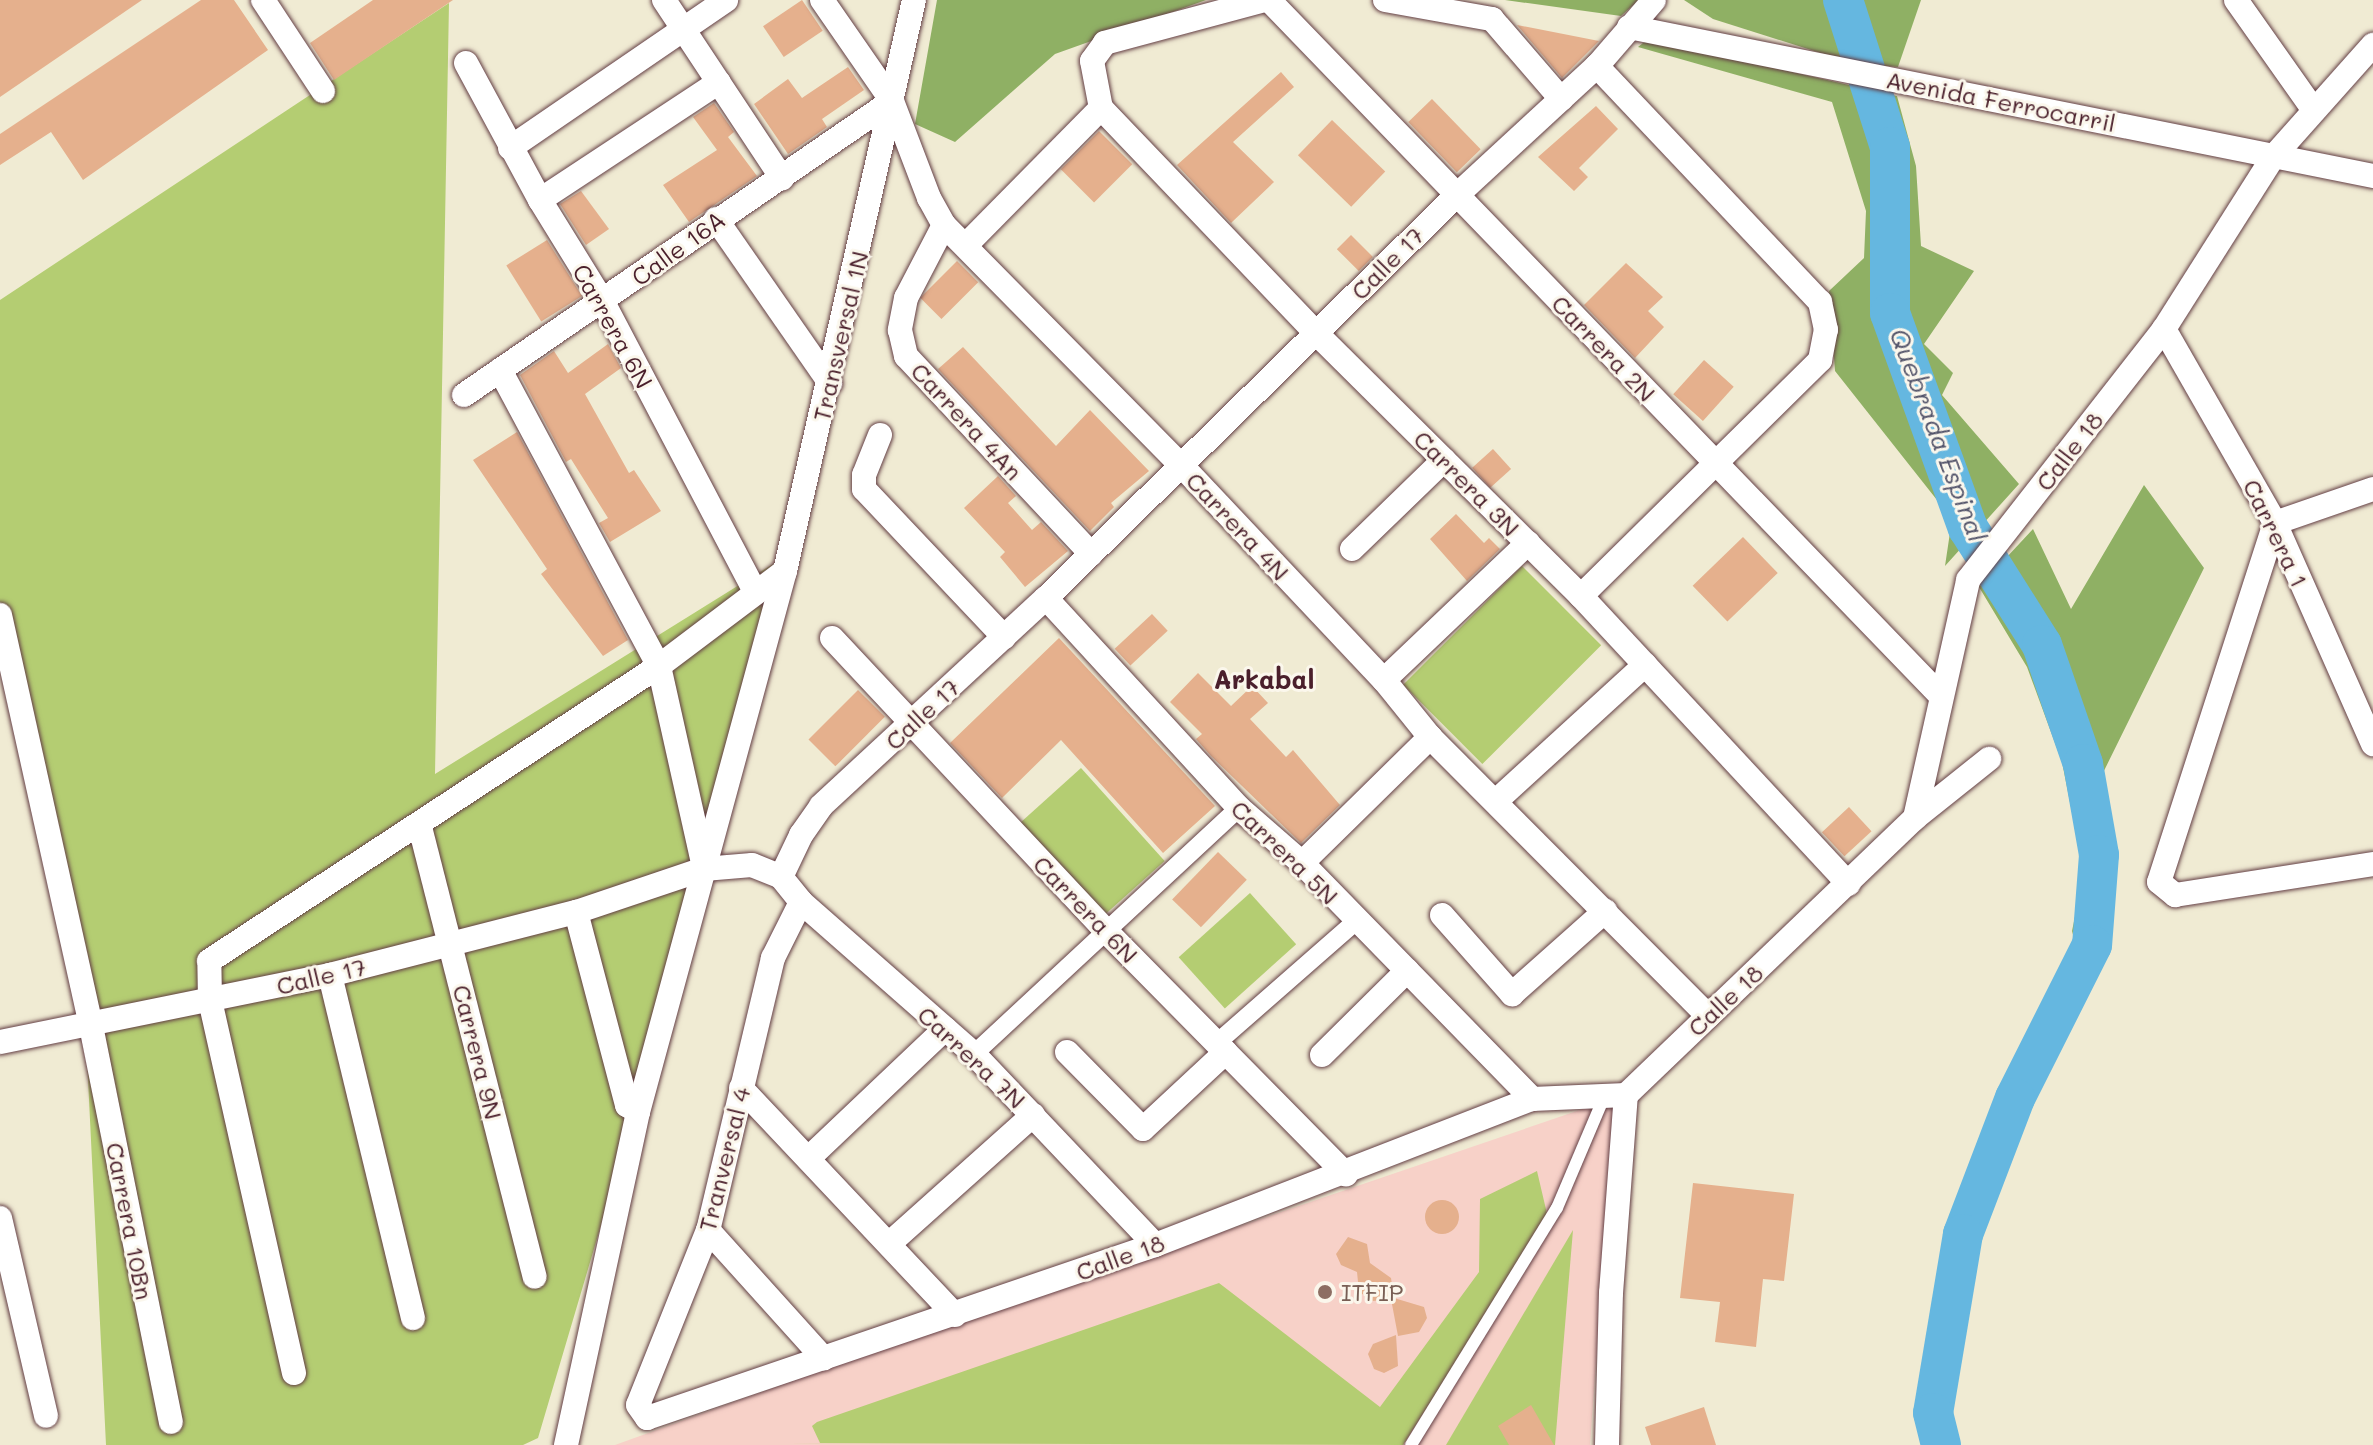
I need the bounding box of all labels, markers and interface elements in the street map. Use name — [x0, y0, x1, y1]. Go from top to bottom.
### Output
street label: Avenida Ferrocarril — [1884, 65, 2118, 137]
street label: Calle 16A — [626, 204, 730, 292]
street label: Calle 17 — [1345, 221, 1429, 305]
street label: Transversal 1N — [806, 248, 874, 424]
street label: Carrera 6N — [567, 259, 659, 393]
street label: Carrera 2N — [1546, 289, 1662, 407]
water label: Quebrada Espinal — [1883, 324, 1993, 546]
street label: Carrera 4An — [905, 356, 1029, 486]
street label: Calle 18 — [2029, 406, 2109, 496]
street label: Carrera 3N — [1408, 424, 1526, 542]
street label: Carrera 4N — [1181, 466, 1295, 586]
street label: Carrera 1 — [2238, 474, 2314, 592]
district label: Arkabal — [1213, 664, 1315, 696]
street label: Calle 17 — [879, 673, 965, 755]
street label: Carrera 5N — [1226, 794, 1344, 910]
street label: Carrera 6N — [1028, 849, 1144, 969]
street label: Calle 17 — [274, 952, 368, 1000]
street label: Calle 18 — [1682, 958, 1768, 1042]
street label: Carrera 9N — [447, 982, 509, 1122]
street label: Carrera 7N — [912, 1000, 1032, 1114]
street label: Tranversal 4 — [692, 1084, 756, 1234]
street label: Carrera 10Bn — [101, 1140, 159, 1302]
street label: Calle 18 — [1072, 1228, 1168, 1286]
place label: ITFIP — [1341, 1278, 1403, 1306]
marker: ITFIP — [1316, 1283, 1334, 1301]

